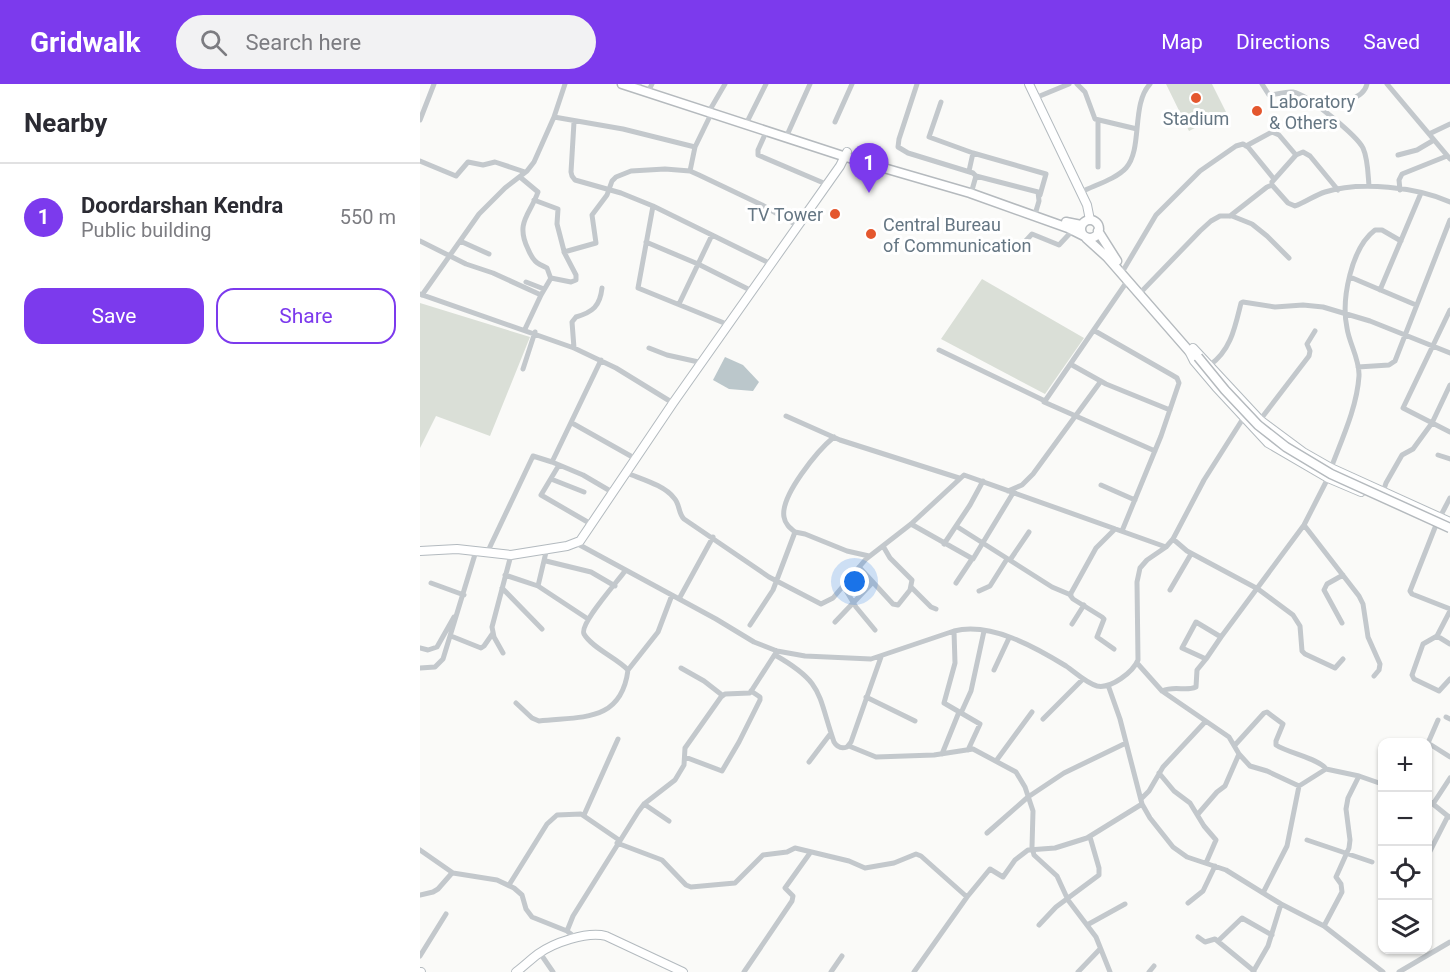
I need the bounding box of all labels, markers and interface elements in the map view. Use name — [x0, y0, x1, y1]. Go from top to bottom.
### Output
search box — [176, 15, 596, 69]
text: Gridwalk — [30, 26, 140, 59]
icon: search — [197, 26, 230, 59]
text: Search here — [245, 30, 361, 55]
text: Map — [1161, 30, 1203, 54]
text: Directions — [1236, 30, 1330, 54]
text: Saved — [1363, 30, 1420, 54]
marker: Stadium — [1189, 91, 1203, 105]
place label: Laboratory & Others — [1269, 91, 1356, 133]
marker: Laboratory & Others — [1250, 104, 1264, 118]
text: Nearby — [24, 108, 107, 138]
place label: Stadium — [1163, 108, 1229, 129]
pin: 1 — [850, 144, 888, 193]
text: Doordarshan Kendra — [81, 193, 283, 218]
place label: TV Tower — [747, 204, 823, 225]
text: 1 — [38, 205, 49, 229]
text: 550 m — [340, 205, 396, 229]
marker: TV Tower — [828, 207, 842, 221]
place label: Central Bureau of Communication — [883, 214, 1031, 256]
text: Public building — [81, 218, 211, 242]
marker: Central Bureau of Communication — [864, 227, 878, 241]
button: Save — [24, 288, 204, 344]
button: Share — [216, 288, 396, 344]
your location — [840, 567, 869, 596]
map controls — [1378, 738, 1432, 954]
button: + — [1378, 738, 1432, 792]
button: − — [1378, 792, 1432, 846]
button: locate — [1378, 846, 1432, 900]
button: layers — [1378, 900, 1432, 954]

